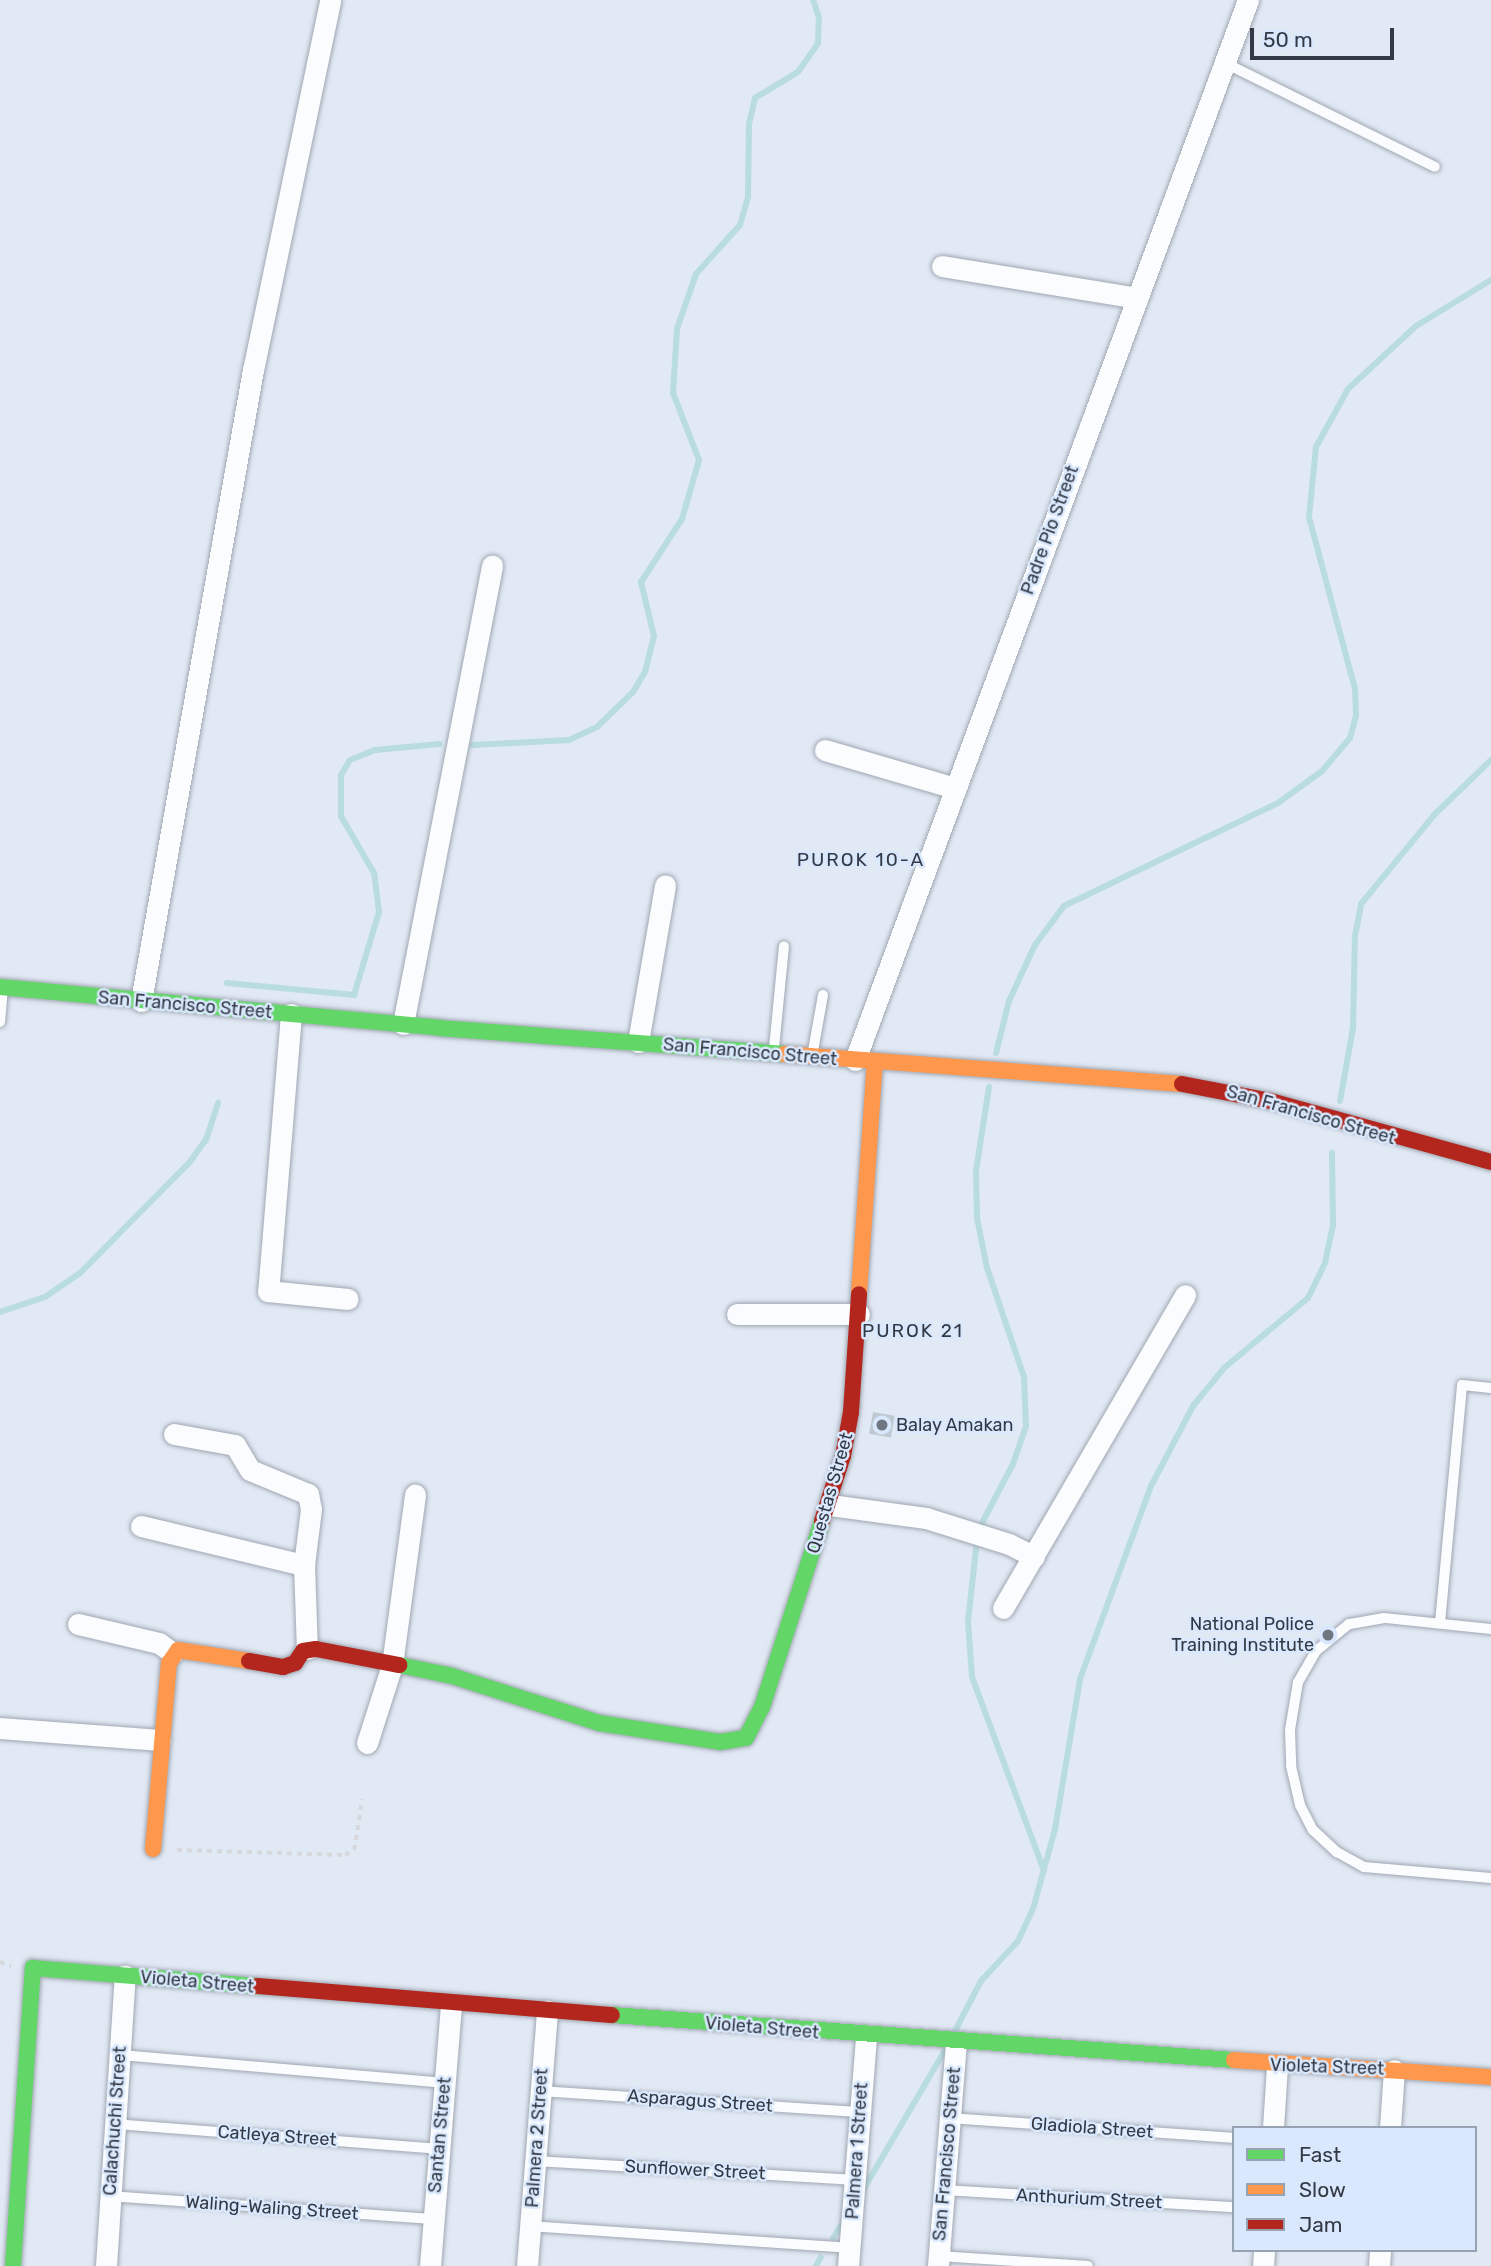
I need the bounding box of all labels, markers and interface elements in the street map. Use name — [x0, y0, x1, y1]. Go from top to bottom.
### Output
scale bar — [1253, 14, 1396, 58]
text: 50 m — [1263, 27, 1313, 52]
street label: Padre Pio Street — [1017, 462, 1083, 598]
district label: PUROK 10-A — [798, 849, 924, 871]
street label: San Francisco Street — [97, 987, 273, 1023]
street label: San Francisco Street — [662, 1034, 838, 1070]
street label: San Francisco Street — [1224, 1081, 1398, 1149]
district label: PUROK 21 — [863, 1320, 963, 1342]
place label: Balay Amakan — [896, 1414, 1014, 1436]
marker: Balay Amakan — [874, 1417, 890, 1433]
street label: Questas Street — [802, 1430, 858, 1556]
place label: National Police Training Institute — [1171, 1614, 1314, 1656]
marker: National Police Training Institute — [1320, 1627, 1336, 1643]
street label: Violeta Street — [139, 1966, 255, 1998]
street label: Violeta Street — [704, 2012, 820, 2044]
street label: Calachuchi Street — [99, 2046, 131, 2196]
street label: Violeta Street — [1270, 2054, 1384, 2080]
street label: San Francisco Street — [929, 2066, 965, 2242]
street label: Palmera 2 Street — [521, 2068, 553, 2208]
street label: Santan Street — [424, 2076, 456, 2194]
street label: Palmera 1 Street — [841, 2082, 873, 2220]
street label: Asparagus Street — [627, 2085, 773, 2117]
street label: Gladiola Street — [1030, 2113, 1154, 2143]
street label: Catleya Street — [217, 2121, 337, 2151]
legend — [1232, 2126, 1477, 2252]
text: Fast — [1299, 2142, 1341, 2167]
street label: Sunflower Street — [624, 2156, 766, 2184]
text: Slow — [1299, 2177, 1346, 2202]
street label: Anthurium Street — [1015, 2184, 1163, 2214]
street label: Waling-Waling Street — [185, 2191, 359, 2225]
text: Jam — [1299, 2212, 1343, 2237]

